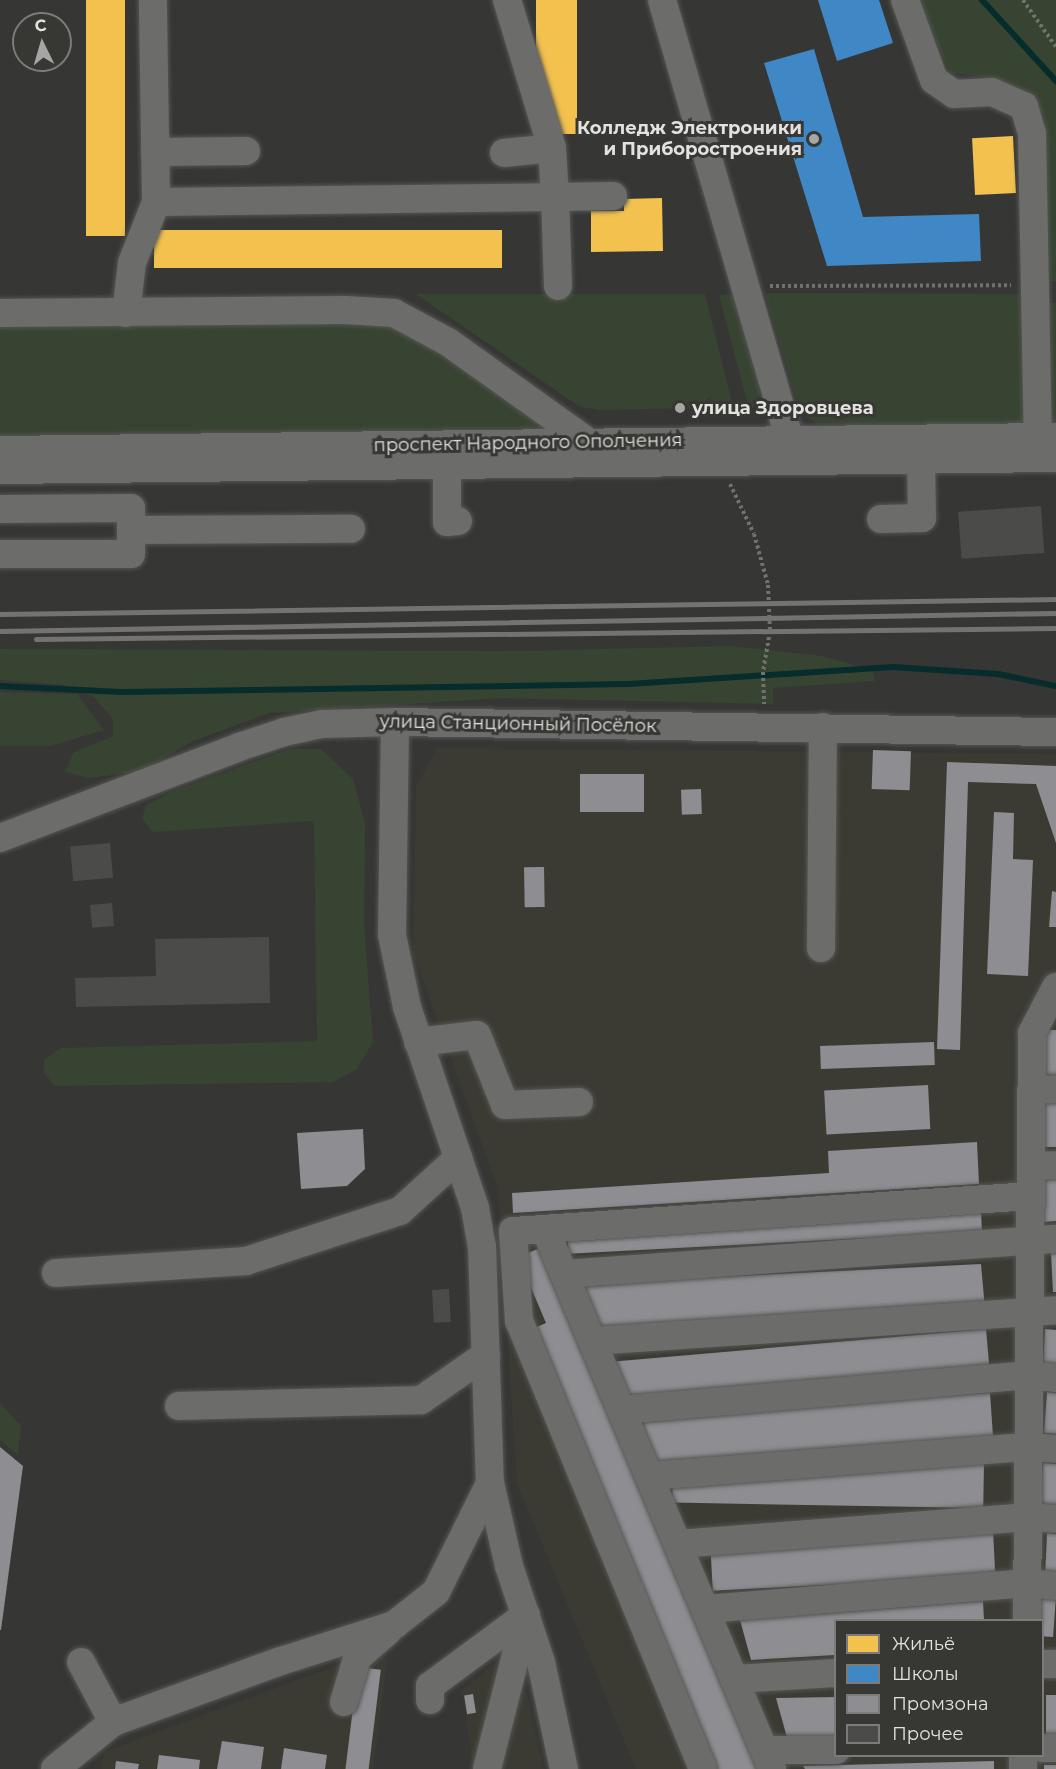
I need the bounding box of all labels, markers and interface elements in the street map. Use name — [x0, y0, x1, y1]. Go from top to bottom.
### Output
north arrow — [12, 12, 72, 72]
text: С — [34, 16, 47, 36]
place label: Колледж Электроники и Приборостроения — [577, 118, 802, 160]
marker: Колледж Электроники и Приборостроения — [807, 132, 821, 146]
place label: улица Здоровцева — [692, 397, 874, 419]
marker: улица Здоровцева — [673, 401, 687, 415]
street label: проспект Народного Ополчения — [373, 430, 683, 456]
street label: улица Станционный Посёлок — [379, 711, 657, 737]
legend — [834, 1619, 1044, 1757]
text: Жильё — [892, 1633, 955, 1655]
text: Школы — [892, 1663, 959, 1685]
text: Промзона — [892, 1693, 989, 1715]
text: Прочее — [892, 1723, 964, 1745]

